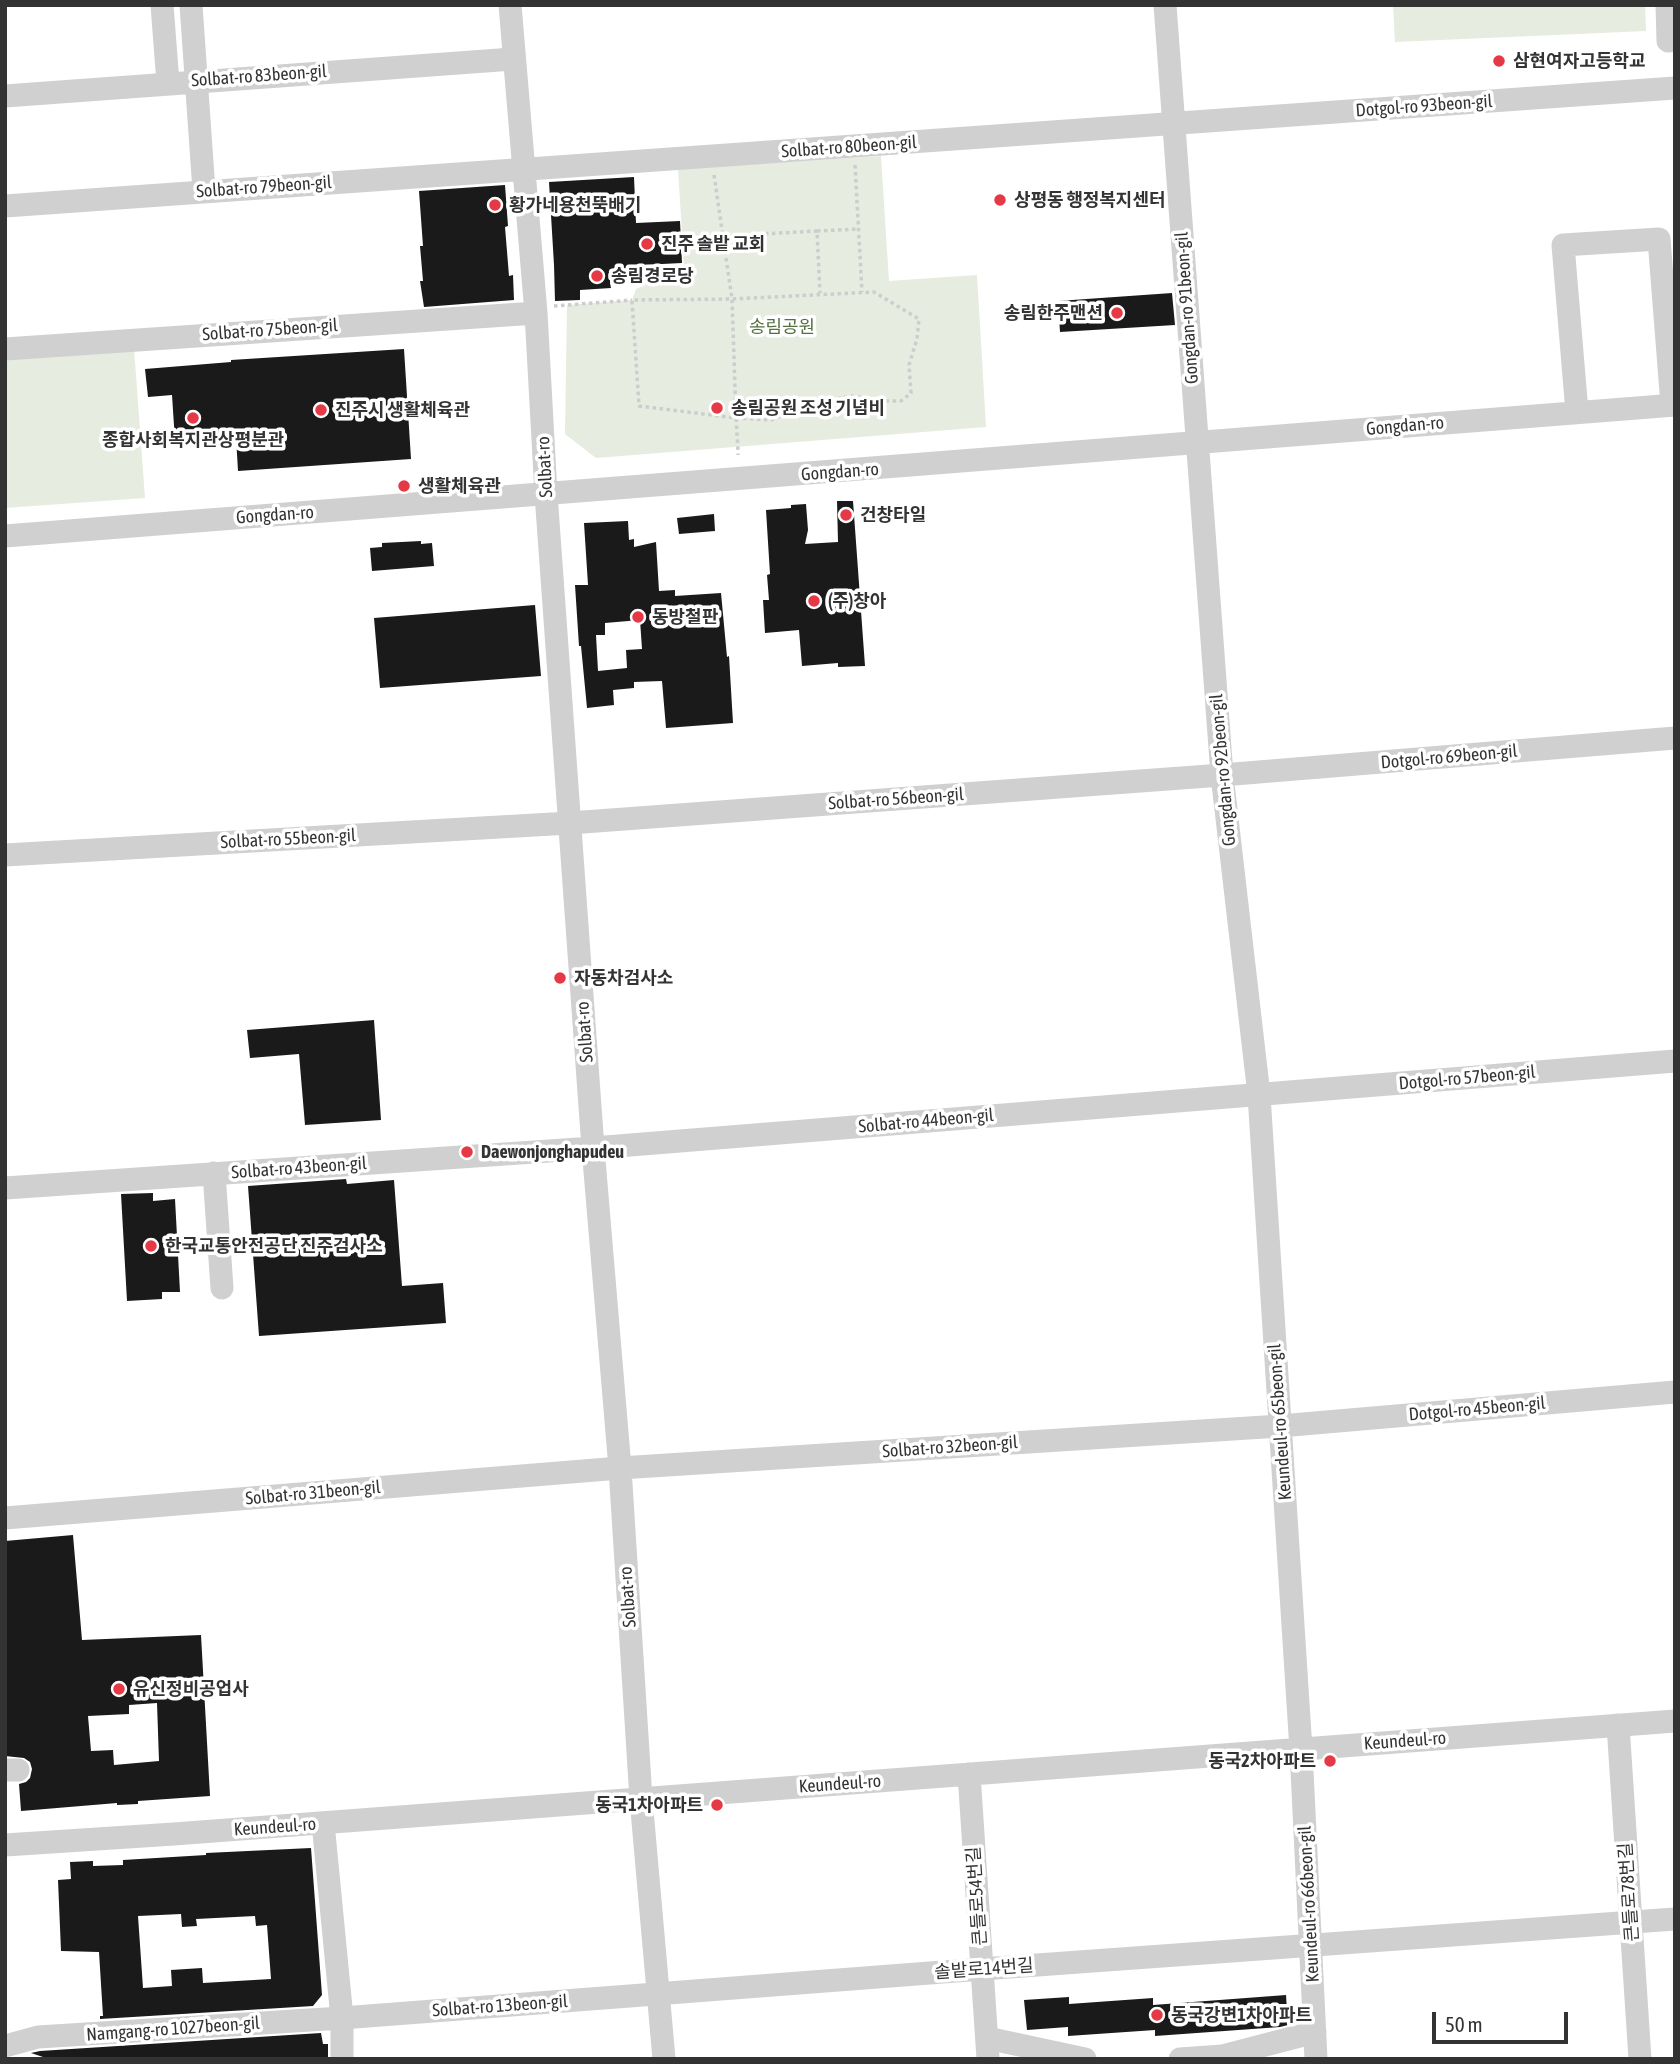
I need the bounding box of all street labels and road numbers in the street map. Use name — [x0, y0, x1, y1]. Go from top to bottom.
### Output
street label: Solbat-ro 83beon-gil — [191, 61, 327, 91]
street label: Dotgol-ro 93beon-gil — [1355, 90, 1493, 122]
street label: Solbat-ro 80beon-gil — [781, 132, 917, 162]
street label: Solbat-ro 79beon-gil — [196, 172, 332, 202]
street label: Gongdan-ro 91beon-gil — [1171, 231, 1203, 385]
street label: Solbat-ro 75beon-gil — [202, 315, 338, 345]
street label: Gongdan-ro — [1365, 412, 1445, 440]
street label: Solbat-ro — [533, 436, 557, 498]
street label: Gongdan-ro — [800, 459, 880, 485]
street label: Gongdan-ro — [235, 502, 315, 528]
street label: Gongdan-ro 92beon-gil — [1206, 693, 1240, 847]
street label: Dotgol-ro 69beon-gil — [1380, 740, 1518, 774]
street label: Solbat-ro 56beon-gil — [828, 784, 964, 814]
street label: Solbat-ro 55beon-gil — [220, 825, 356, 853]
street label: Solbat-ro — [572, 1001, 598, 1063]
street label: Dotgol-ro 57beon-gil — [1398, 1061, 1536, 1095]
street label: Solbat-ro 44beon-gil — [858, 1104, 994, 1138]
street label: Solbat-ro 43beon-gil — [231, 1153, 367, 1183]
street label: Keundeul-ro 65beon-gil — [1264, 1343, 1296, 1501]
street label: Dotgol-ro 45beon-gil — [1408, 1392, 1546, 1426]
street label: Solbat-ro 32beon-gil — [882, 1432, 1018, 1462]
street label: Solbat-ro 31beon-gil — [245, 1476, 381, 1510]
street label: Solbat-ro — [615, 1566, 641, 1628]
street label: Keundeul-ro — [1363, 1727, 1447, 1755]
street label: Keundeul-ro — [798, 1770, 882, 1798]
street label: Keundeul-ro — [233, 1813, 317, 1841]
street label: Keundeul-ro 66beon-gil — [1294, 1825, 1324, 1983]
street label: 큰들로78번길 — [1615, 1842, 1643, 1942]
street label: 큰들로54번길 — [963, 1846, 991, 1946]
street label: 솔밭로14번길 — [934, 1955, 1034, 1983]
street label: Solbat-ro 13beon-gil — [432, 1991, 568, 2021]
street label: Namgang-ro 1027beon-gil — [86, 2012, 260, 2046]

